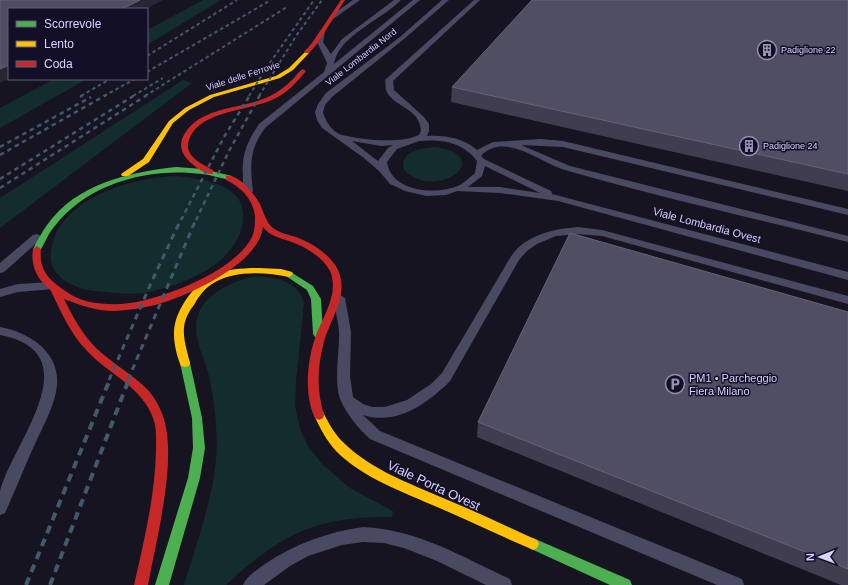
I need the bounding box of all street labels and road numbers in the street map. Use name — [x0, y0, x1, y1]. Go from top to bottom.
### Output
street label: Viale Lombardia Nord — [324, 26, 398, 88]
street label: Viale delle Ferrovie — [205, 59, 281, 93]
street label: Viale Lombardia Ovest — [652, 205, 762, 245]
street label: Viale Porta Ovest — [385, 457, 483, 514]

